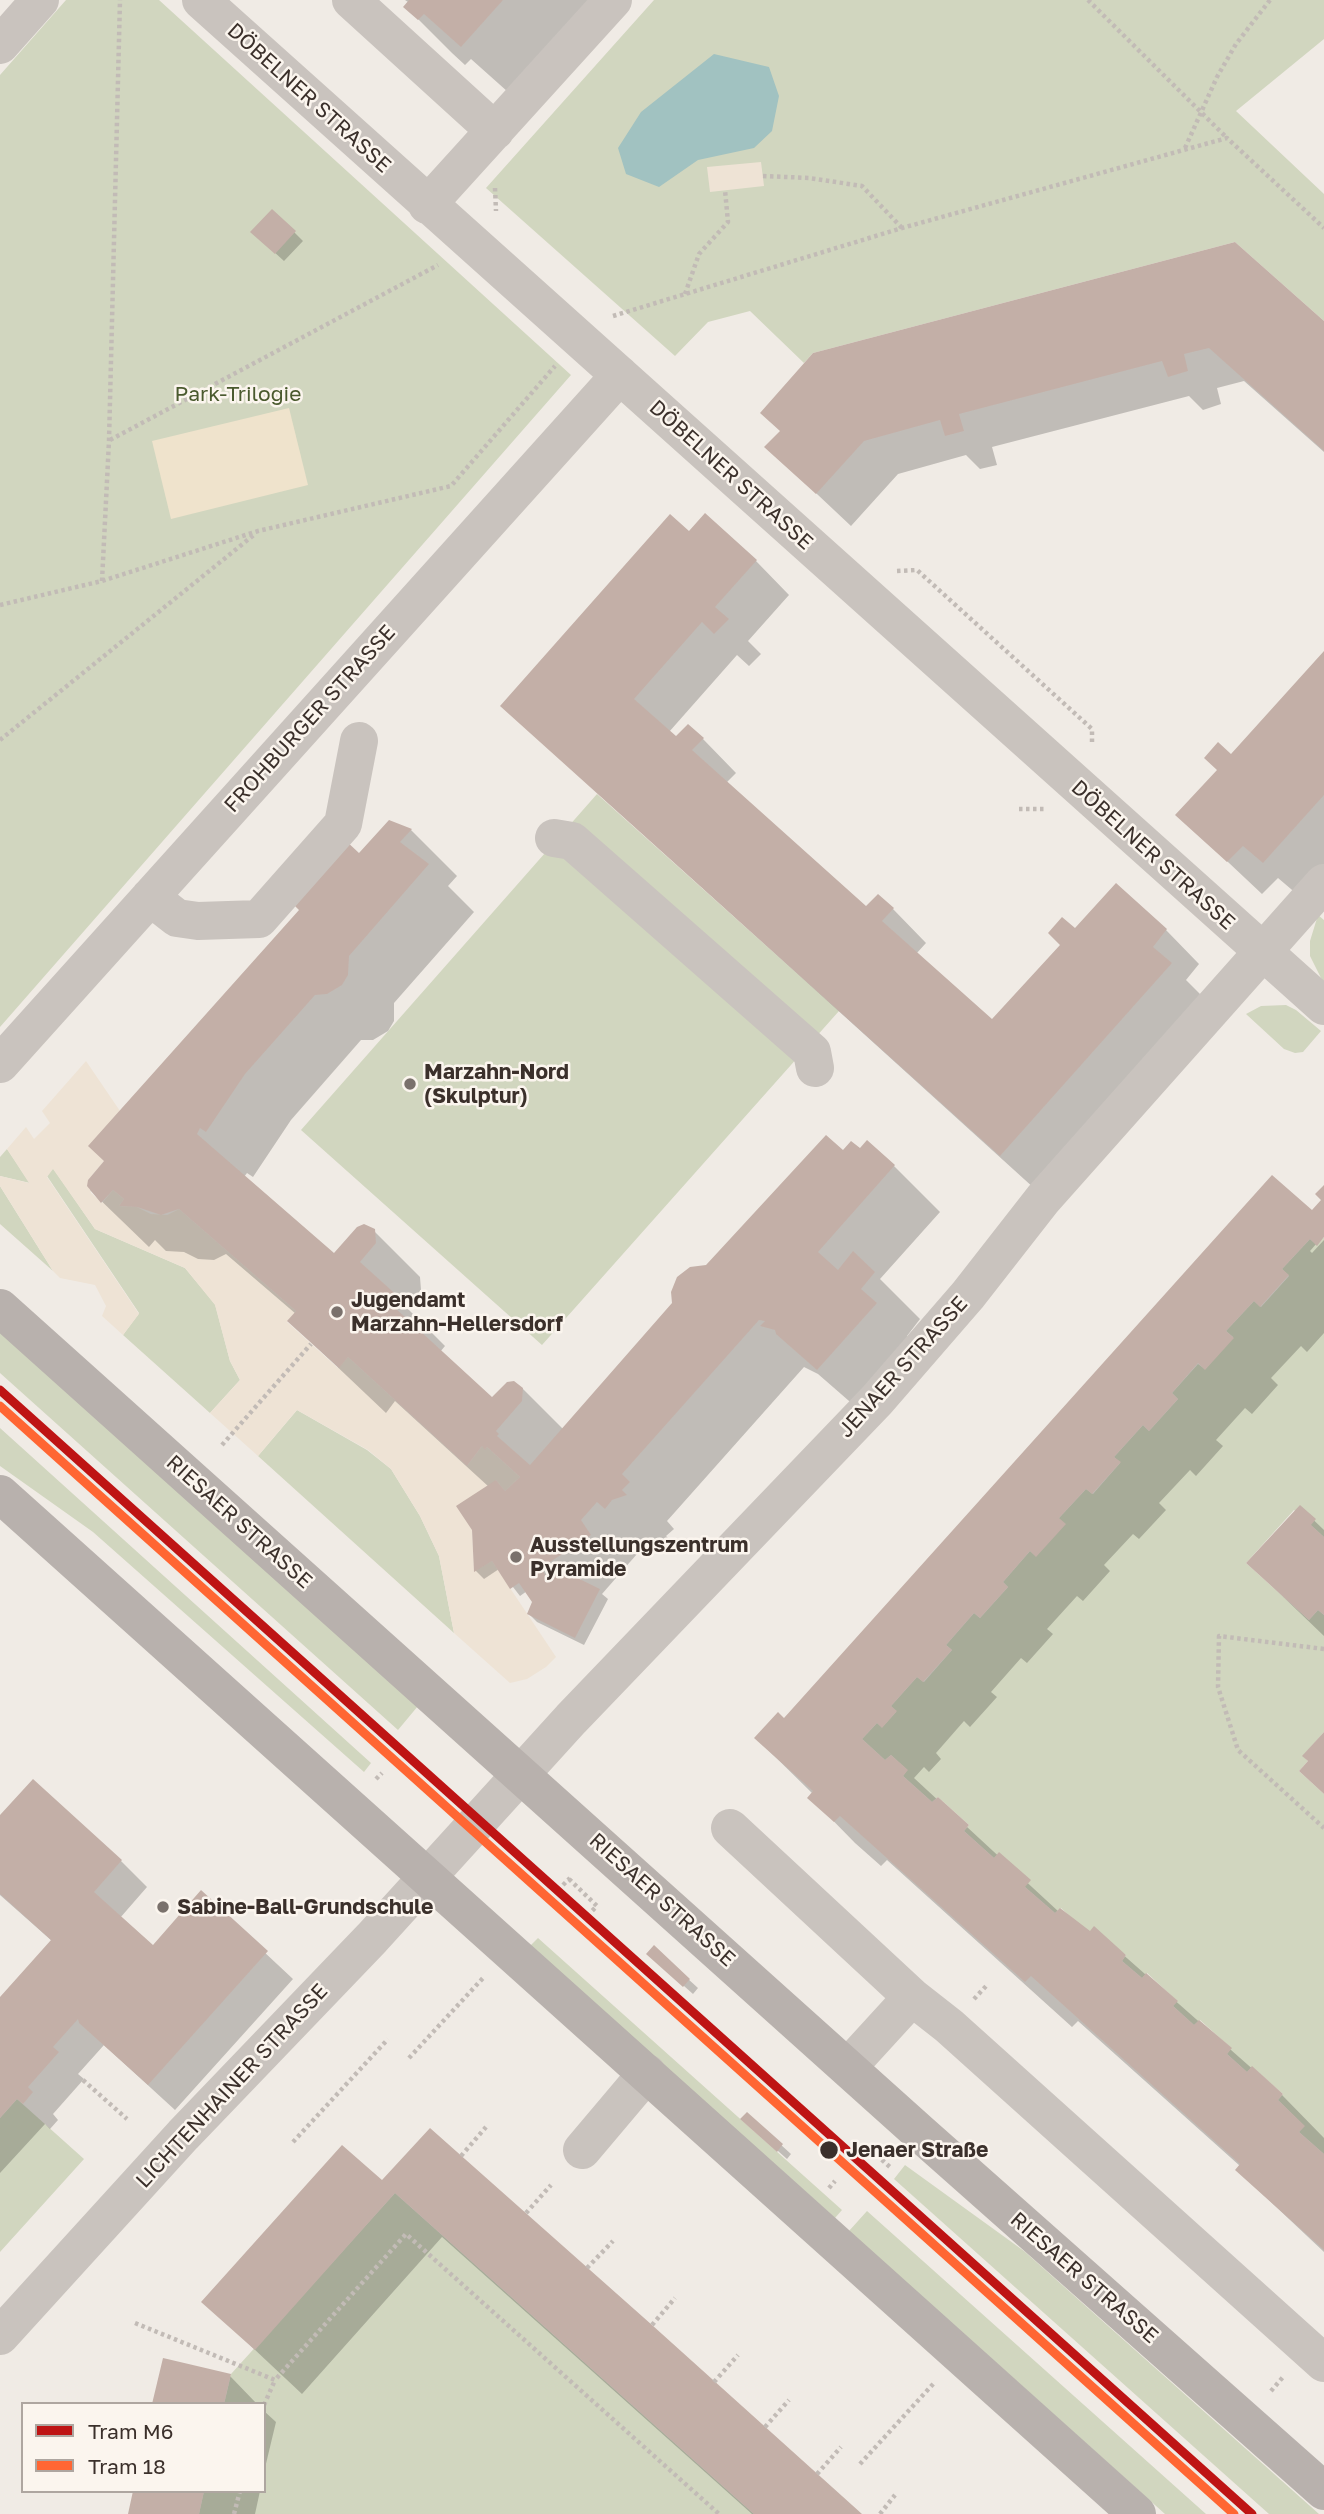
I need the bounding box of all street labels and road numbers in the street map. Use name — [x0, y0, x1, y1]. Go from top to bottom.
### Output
street label: DÖBELNER STRASSE — [222, 18, 396, 178]
street label: DÖBELNER STRASSE — [644, 395, 818, 555]
street label: FROHBURGER STRASSE — [219, 620, 401, 818]
street label: DÖBELNER STRASSE — [1066, 775, 1240, 935]
street label: JENAER STRASSE — [833, 1291, 973, 1443]
street label: RIESAER STRASSE — [161, 1450, 317, 1594]
street label: RIESAER STRASSE — [584, 1828, 740, 1972]
street label: LICHTENHAINER STRASSE — [131, 1979, 333, 2193]
street label: RIESAER STRASSE — [1005, 2207, 1163, 2349]

